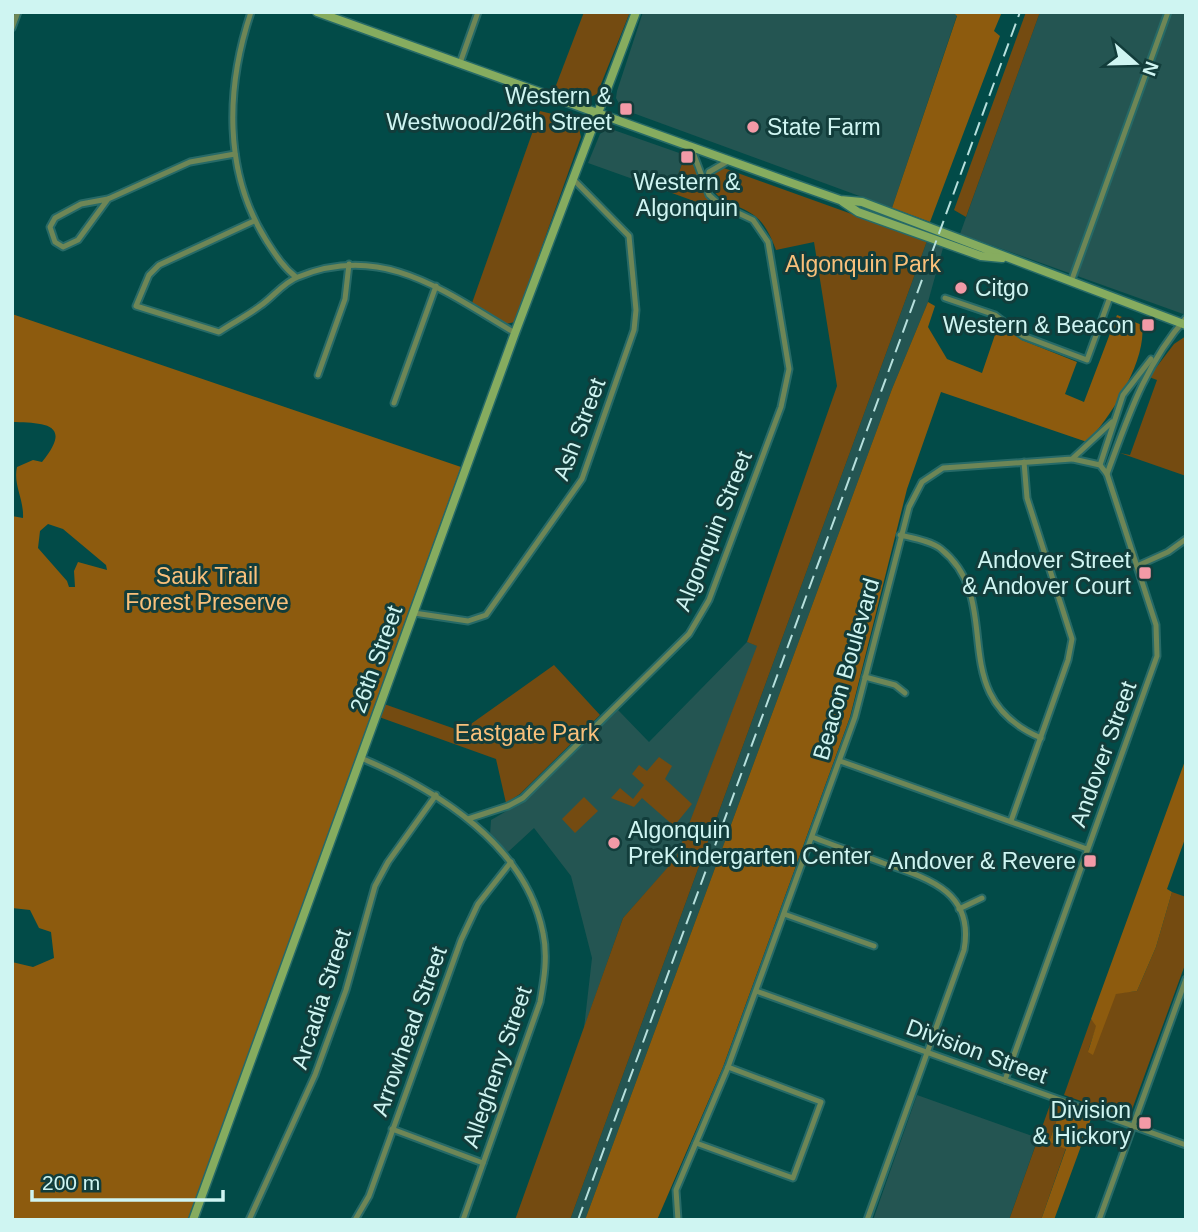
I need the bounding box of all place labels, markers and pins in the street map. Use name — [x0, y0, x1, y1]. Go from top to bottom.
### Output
place label: Western & Westwood/26th Street — [386, 83, 613, 135]
marker: Western & Westwood/26th Street — [618, 101, 634, 117]
place label: State Farm — [767, 114, 881, 140]
marker: State Farm — [745, 119, 761, 135]
marker: Western & Algonquin — [679, 149, 695, 165]
place label: Western & Algonquin — [634, 169, 740, 221]
place label: Citgo — [975, 275, 1029, 301]
marker: Citgo — [953, 280, 969, 296]
place label: Western & Beacon — [943, 312, 1134, 338]
marker: Western & Beacon — [1140, 317, 1156, 333]
place label: Andover Street & Andover Court — [962, 547, 1132, 599]
marker: Andover Street & Andover Court — [1137, 565, 1153, 581]
place label: Algonquin PreKindergarten Center — [628, 817, 871, 869]
marker: Algonquin PreKindergarten Center — [606, 835, 622, 851]
place label: Andover & Revere — [888, 848, 1076, 874]
marker: Andover & Revere — [1082, 853, 1098, 869]
place label: Division & Hickory — [1033, 1097, 1131, 1149]
marker: Division & Hickory — [1137, 1115, 1153, 1131]

